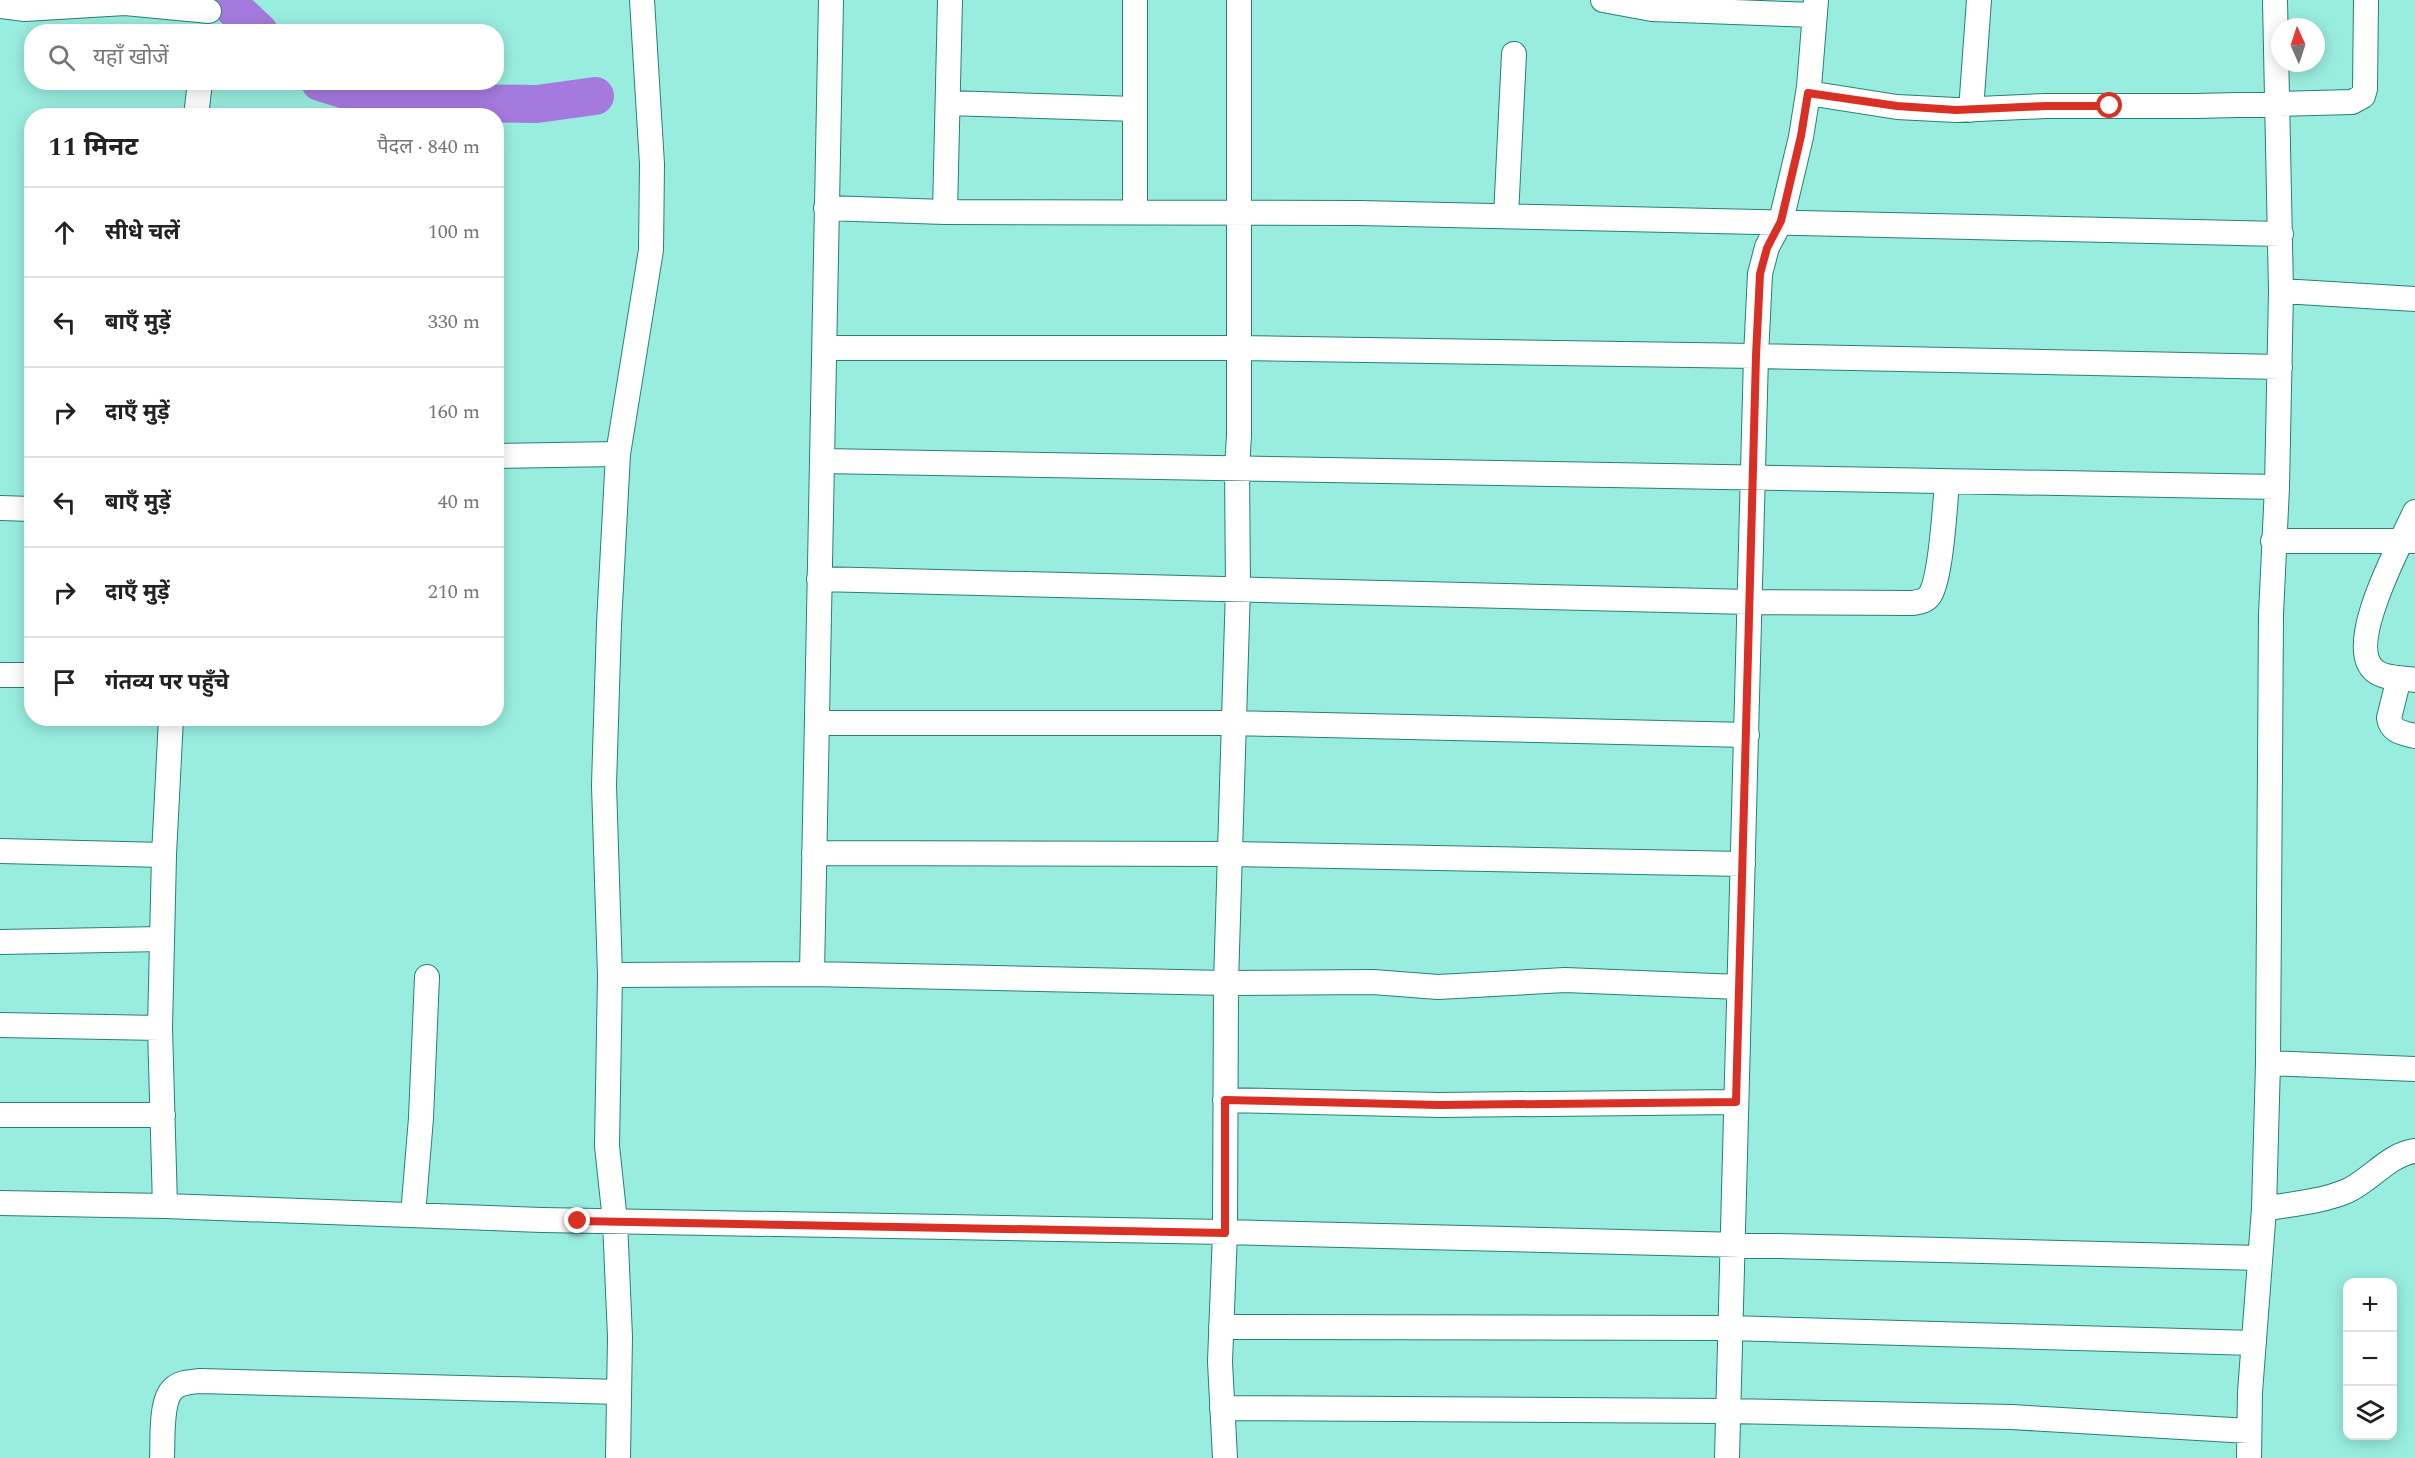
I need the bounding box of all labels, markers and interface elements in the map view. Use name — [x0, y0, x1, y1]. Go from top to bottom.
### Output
north arrow — [2271, 18, 2325, 72]
search box — [24, 24, 504, 90]
icon: search — [45, 41, 78, 74]
text: यहाँ खोजें — [93, 41, 169, 74]
route start — [2096, 92, 2122, 118]
text: 11 मिनट — [48, 127, 138, 167]
text: पैदल · 840 m — [377, 132, 480, 162]
icon: ahead — [48, 216, 81, 249]
text: सीधे चलें — [105, 216, 180, 249]
text: 100 m — [428, 217, 480, 247]
icon: left — [48, 306, 81, 339]
text: बाएँ मुड़ें — [105, 306, 171, 339]
text: 330 m — [428, 307, 480, 337]
icon: right — [48, 396, 81, 429]
text: दाएँ मुड़ें — [105, 396, 170, 429]
text: 160 m — [428, 397, 480, 427]
icon: left — [48, 486, 81, 519]
text: बाएँ मुड़ें — [105, 486, 171, 519]
text: 40 m — [438, 487, 480, 517]
icon: right — [48, 576, 81, 609]
text: दाएँ मुड़ें — [105, 576, 170, 609]
text: 210 m — [428, 577, 480, 607]
icon: arrive — [48, 666, 81, 699]
text: गंतव्य पर पहुँचे — [105, 666, 229, 699]
route end — [564, 1207, 590, 1233]
map controls — [2343, 1278, 2397, 1440]
button: + — [2343, 1278, 2397, 1332]
button: − — [2343, 1332, 2397, 1386]
button: layers — [2343, 1386, 2397, 1440]

